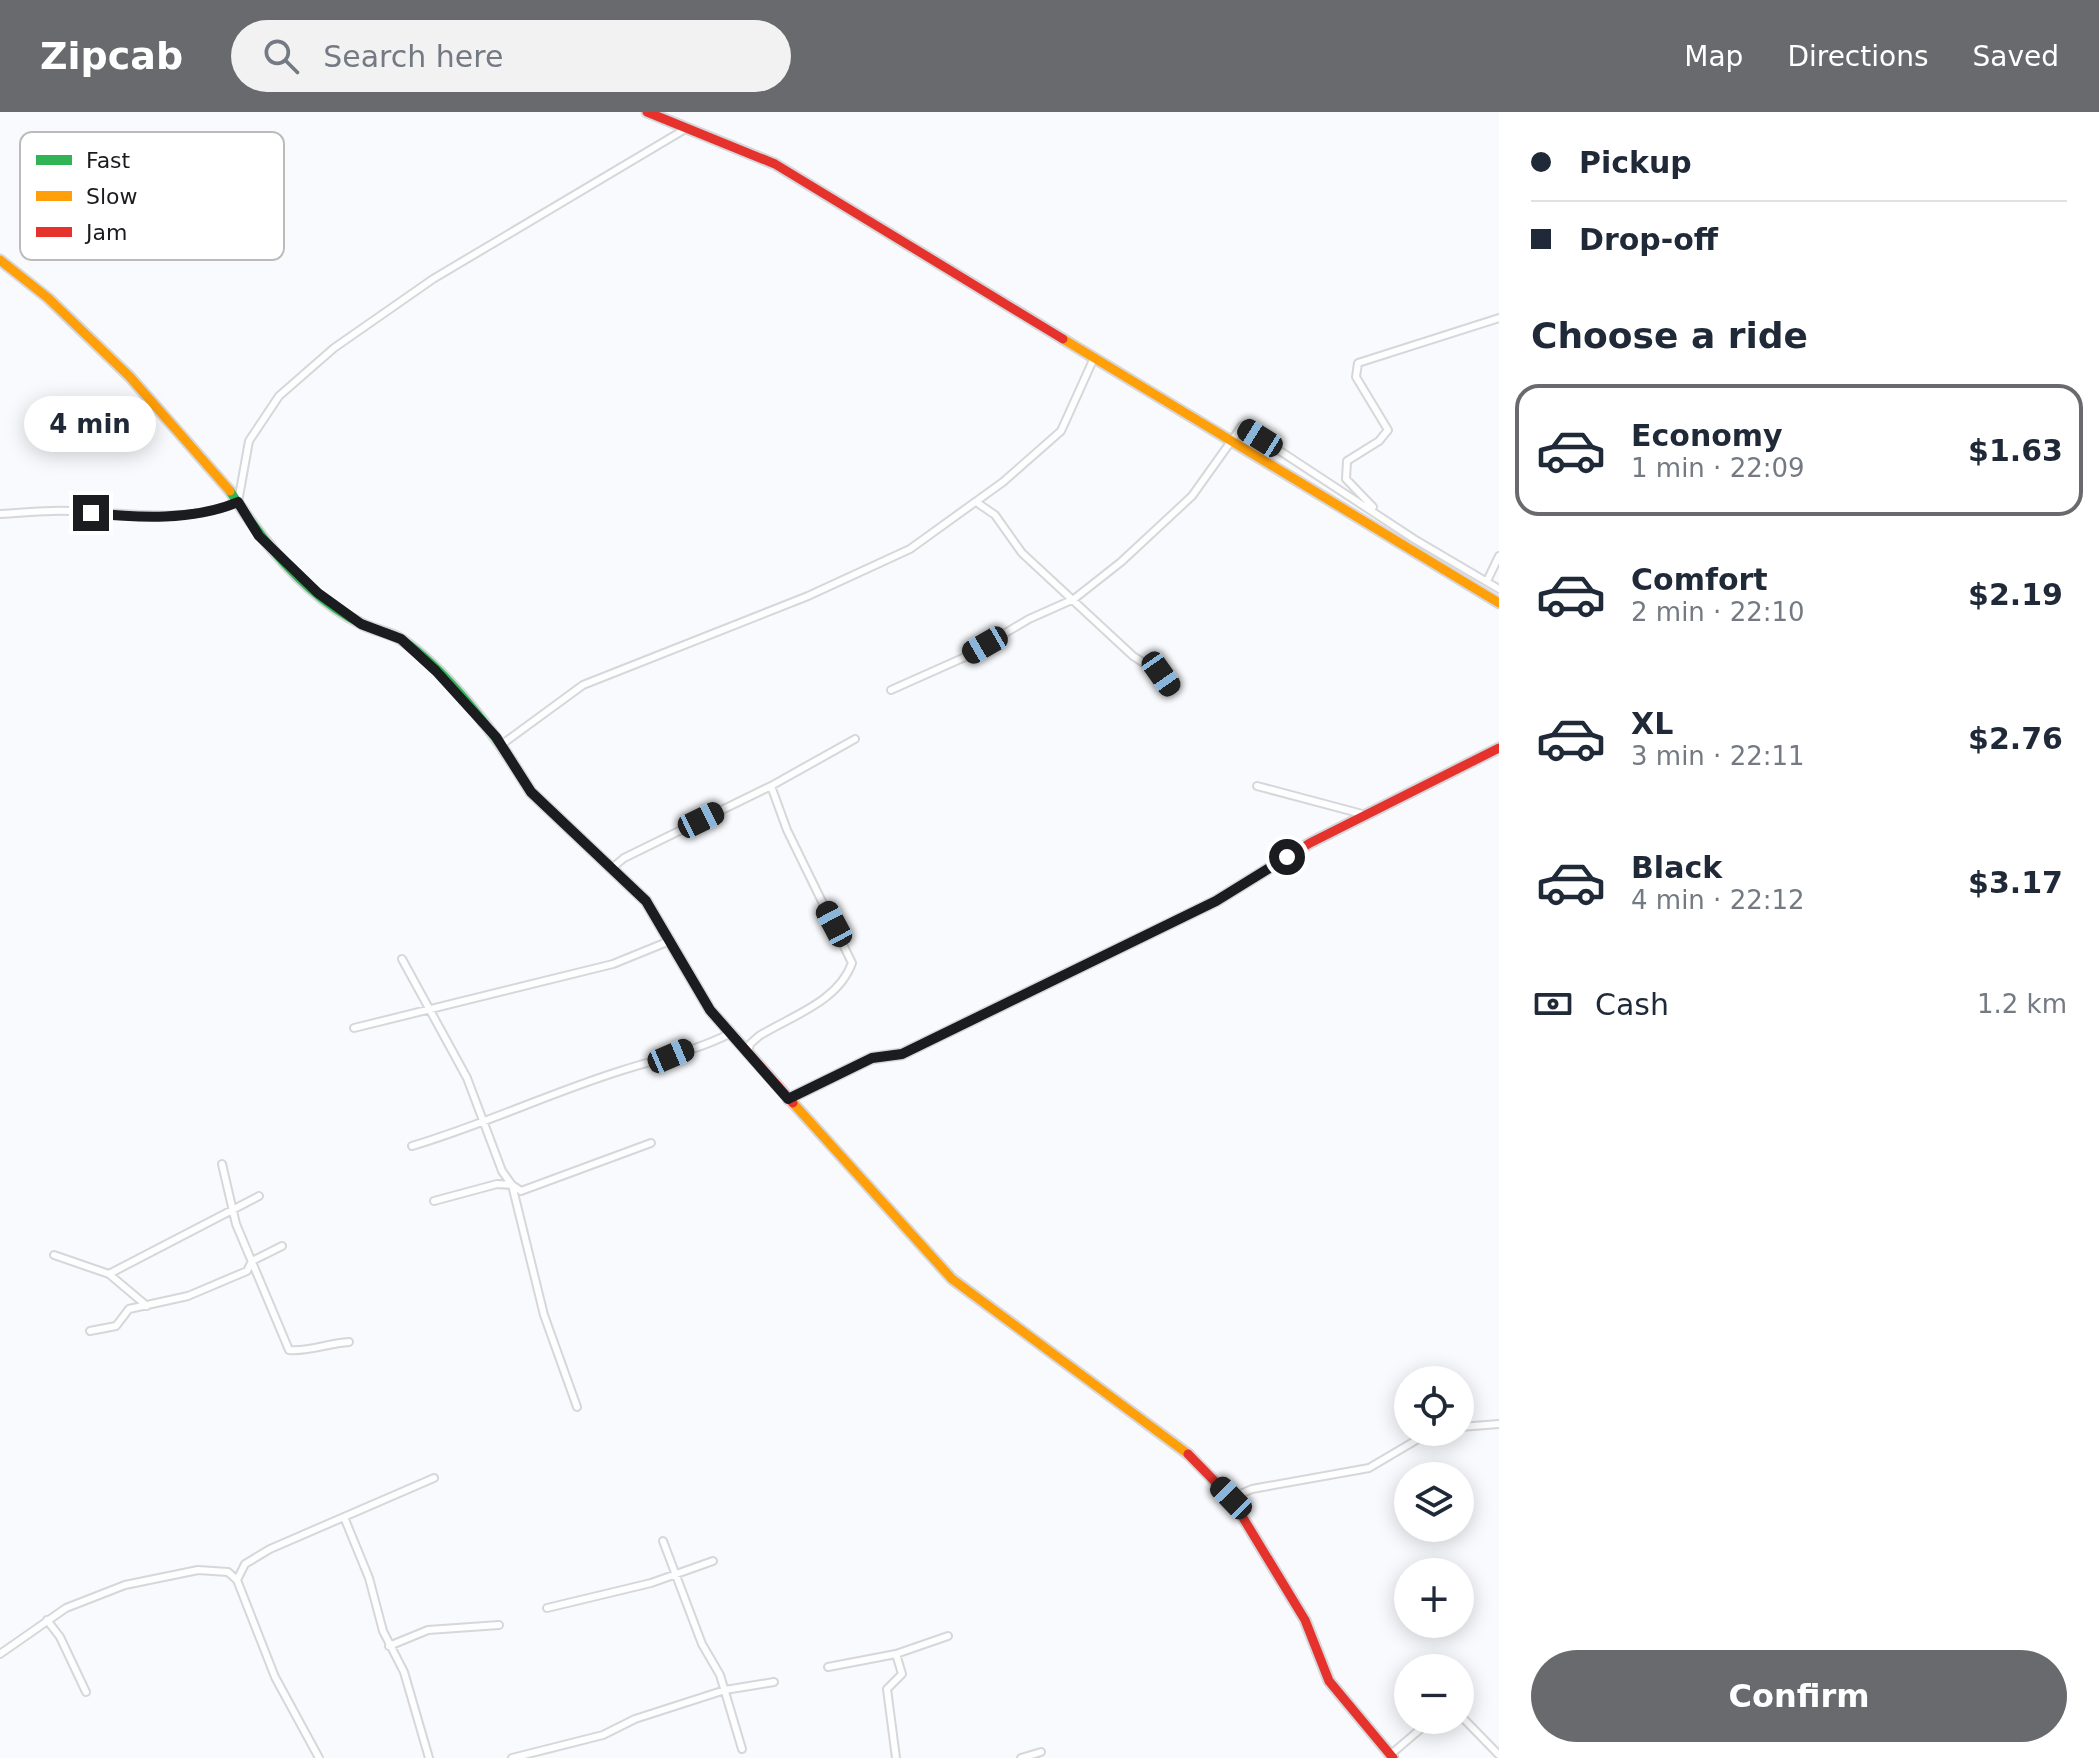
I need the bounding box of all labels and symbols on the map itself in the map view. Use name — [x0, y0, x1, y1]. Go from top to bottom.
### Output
legend — [20, 132, 284, 260]
text: Fast — [86, 148, 131, 173]
text: Slow — [86, 184, 138, 209]
text: Jam — [84, 220, 127, 245]
callout: 4 min — [25, 397, 157, 453]
car — [1233, 415, 1287, 461]
route end — [73, 495, 109, 531]
car — [958, 623, 1012, 667]
car — [1137, 647, 1185, 701]
car — [674, 799, 728, 841]
route start — [1269, 839, 1305, 875]
car — [812, 897, 856, 951]
car — [644, 1036, 698, 1076]
car — [1206, 1472, 1256, 1524]

